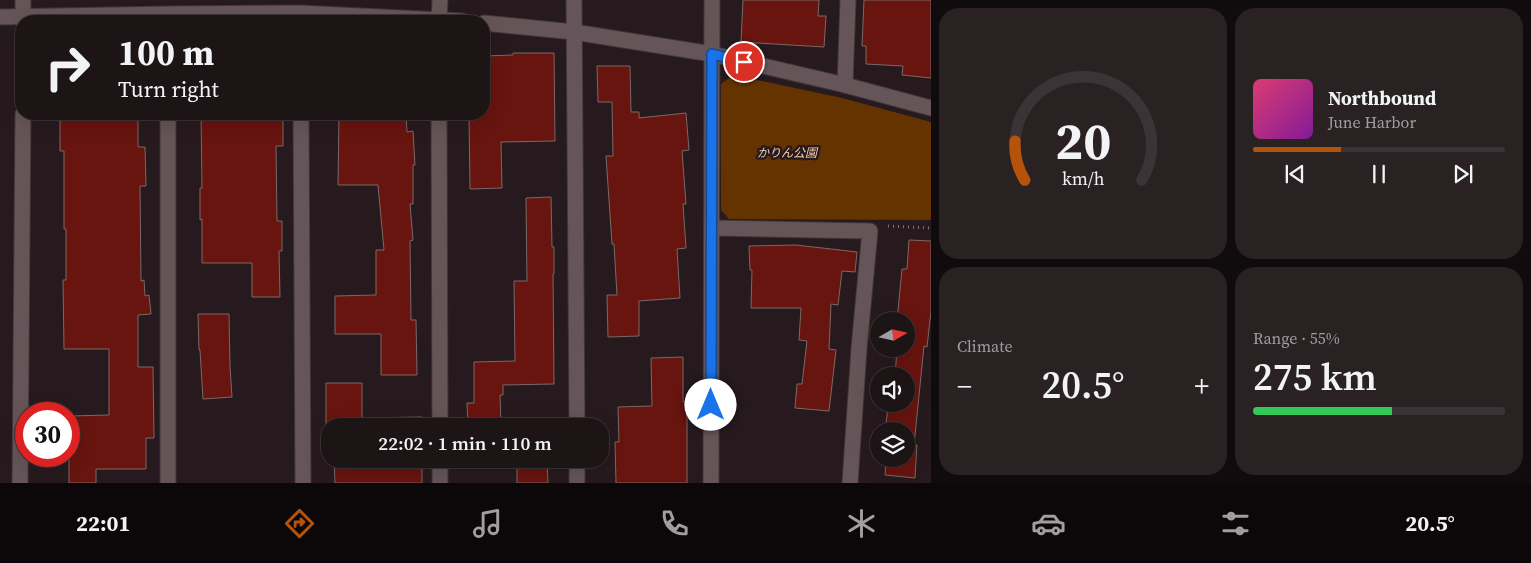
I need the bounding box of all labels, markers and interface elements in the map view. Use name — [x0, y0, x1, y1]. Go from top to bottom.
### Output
text: 100 m — [118, 29, 214, 77]
icon: right — [35, 35, 100, 100]
pin — [723, 41, 765, 83]
icon: arrive — [730, 48, 758, 76]
text: Turn right — [118, 74, 219, 104]
text: Northbound — [1328, 85, 1436, 111]
text: 20 — [1055, 105, 1111, 176]
text: June Harbor — [1328, 111, 1416, 133]
park label: かりん公園 — [757, 145, 819, 161]
icon: previous — [1281, 160, 1309, 188]
icon: pause — [1365, 160, 1393, 188]
icon: next — [1449, 160, 1477, 188]
text: km/h — [1062, 166, 1105, 191]
north arrow — [870, 312, 915, 358]
map controls — [870, 312, 915, 467]
text: Range · 55% — [1253, 327, 1340, 349]
text: Climate — [957, 335, 1013, 357]
text: 275 km — [1253, 351, 1377, 403]
text: 20.5° — [1041, 359, 1125, 411]
button: sound — [870, 367, 915, 412]
text: − — [957, 367, 972, 405]
text: + — [1194, 367, 1209, 405]
position arrow — [684, 378, 736, 430]
speed limit sign: 30 — [15, 402, 80, 467]
button: layers — [870, 422, 915, 467]
text: 22:02 · 1 min · 110 m — [378, 430, 552, 456]
icon: directions — [282, 506, 317, 541]
icon: music — [470, 506, 505, 541]
icon: phone — [657, 506, 692, 541]
icon: climate — [844, 506, 879, 541]
icon: car — [1031, 506, 1066, 541]
icon: filters — [1218, 506, 1253, 541]
text: 22:01 — [76, 508, 130, 538]
text: 20.5° — [1405, 508, 1455, 538]

